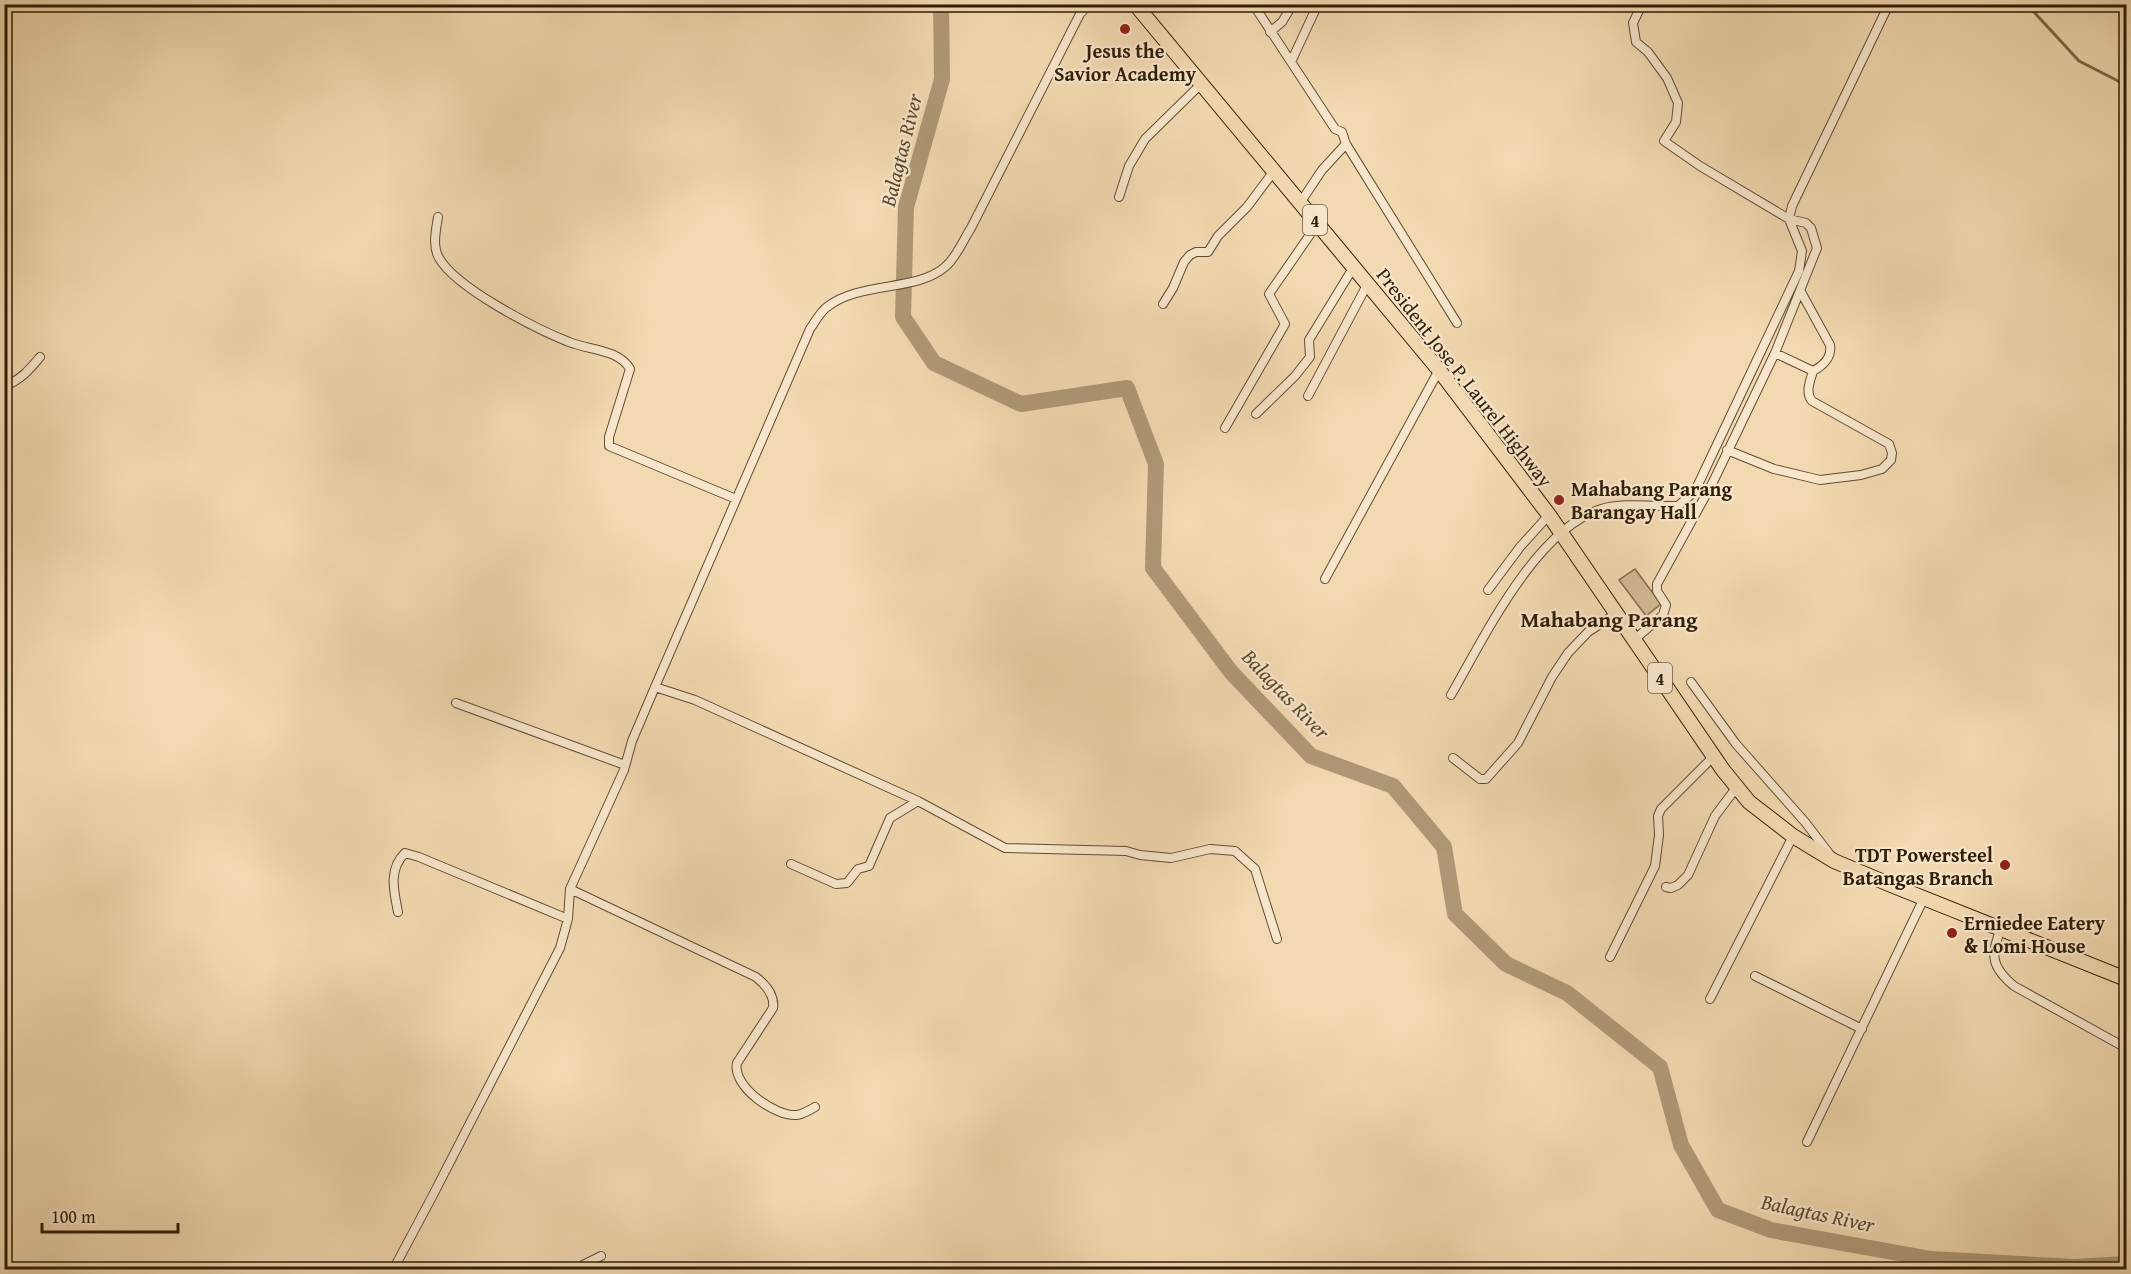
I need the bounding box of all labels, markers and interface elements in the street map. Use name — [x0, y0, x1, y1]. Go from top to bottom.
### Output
marker: Jesus the Savior Academy — [1118, 22, 1132, 36]
place label: Jesus the Savior Academy — [1054, 36, 1197, 88]
water label: Balagtas River — [872, 89, 930, 211]
road number: 4 — [1303, 205, 1327, 235]
street label: President Jose P. Laurel Highway — [1370, 261, 1560, 493]
place label: Mahabang Parang Barangay Hall — [1571, 474, 1732, 526]
marker: Mahabang Parang Barangay Hall — [1552, 493, 1566, 507]
district label: Mahabang Parang — [1520, 603, 1698, 635]
water label: Balagtas River — [1234, 641, 1338, 747]
road number: 4 — [1648, 663, 1672, 693]
place label: TDT Powersteel Batangas Branch — [1843, 840, 1993, 892]
marker: TDT Powersteel Batangas Branch — [1998, 858, 2012, 872]
place label: Erniedee Eatery & Lomi House — [1964, 908, 2106, 960]
marker: Erniedee Eatery & Lomi House — [1945, 926, 1959, 940]
water label: Balagtas River — [1758, 1186, 1879, 1240]
scale bar — [42, 1196, 178, 1234]
text: 100 m — [51, 1203, 96, 1230]

